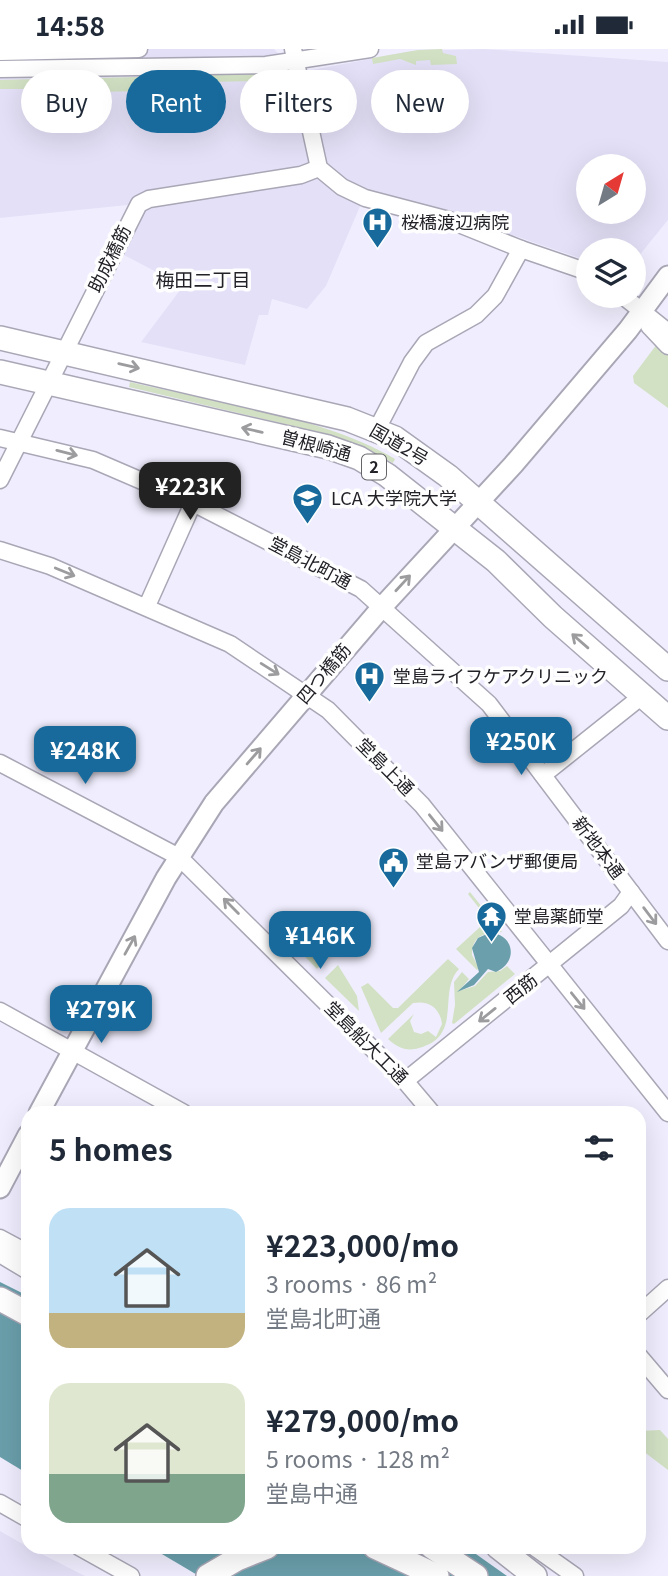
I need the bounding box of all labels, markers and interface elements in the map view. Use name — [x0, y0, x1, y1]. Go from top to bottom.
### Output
text: 14:58 — [35, 6, 105, 43]
chip: Buy — [21, 70, 112, 133]
chip: Rent — [126, 70, 226, 133]
chip: Filters — [240, 70, 357, 133]
chip: New — [371, 70, 469, 133]
north arrow — [576, 154, 646, 224]
map controls — [576, 154, 646, 308]
hospital icon: 桜橋渡辺病院 — [361, 206, 395, 250]
place label: 桜橋渡辺病院 — [401, 208, 509, 234]
street label: 助成橋筋 — [81, 220, 136, 296]
button: layers — [576, 238, 646, 308]
district label: 梅田二丁目 — [155, 265, 251, 292]
one-way arrow — [117, 360, 140, 374]
street label: 国道2号 — [366, 420, 432, 470]
one-way arrow — [241, 422, 264, 436]
street label: 曽根崎通 — [278, 422, 355, 466]
one-way arrow — [55, 447, 77, 460]
road number: 2 — [362, 455, 386, 479]
pin: ¥223K — [141, 463, 239, 522]
text: ¥223K — [155, 468, 225, 502]
school or university icon: LCA 大学院大学 — [291, 482, 325, 526]
place label: LCA 大学院大学 — [331, 484, 457, 510]
street label: 堂島北町通 — [265, 529, 357, 594]
one-way arrow — [53, 567, 75, 580]
one-way arrow — [395, 574, 411, 592]
one-way arrow — [571, 633, 589, 649]
street label: 四つ橋筋 — [289, 637, 356, 709]
hospital icon: 堂島ライフケアクリニック — [353, 660, 387, 704]
one-way arrow — [260, 661, 279, 676]
place label: 堂島ライフケアクリニック — [393, 662, 608, 688]
pin: ¥250K — [472, 717, 570, 777]
text: ¥250K — [486, 723, 556, 757]
pin: ¥248K — [36, 727, 134, 786]
street label: 堂島上通 — [352, 731, 421, 800]
text: ¥248K — [50, 732, 120, 766]
one-way arrow — [246, 747, 262, 765]
street label: 新地本通 — [568, 810, 632, 883]
one-way arrow — [429, 813, 444, 831]
public building icon: 堂島アバンザ郵便局 — [376, 845, 410, 889]
place label: 堂島アバンザ郵便局 — [416, 847, 578, 873]
one-way arrow — [222, 898, 239, 915]
temple icon: 堂島薬師堂 — [474, 900, 508, 944]
place label: 堂島薬師堂 — [514, 902, 604, 928]
one-way arrow — [642, 907, 657, 925]
pin: ¥146K — [271, 911, 369, 971]
text: ¥146K — [285, 917, 355, 951]
one-way arrow — [124, 935, 137, 956]
street label: 西筋 — [498, 966, 542, 1009]
pin: ¥279K — [52, 985, 150, 1045]
text: ¥279K — [66, 991, 136, 1025]
one-way arrow — [571, 991, 586, 1009]
street label: 堂島船大工通 — [320, 994, 415, 1089]
one-way arrow — [479, 1008, 497, 1023]
text: 5 homes — [49, 1126, 173, 1170]
icon: filters — [580, 1129, 618, 1167]
text: ¥223,000/mo — [266, 1222, 459, 1266]
icon: home — [105, 1236, 189, 1320]
text: 3 rooms · 86 m² — [266, 1266, 437, 1300]
text: 堂島北町通 — [266, 1300, 381, 1334]
text: ¥279,000/mo — [266, 1397, 459, 1441]
icon: home — [105, 1411, 189, 1495]
text: 5 rooms · 128 m² — [266, 1441, 450, 1475]
text: 堂島中通 — [266, 1475, 358, 1509]

